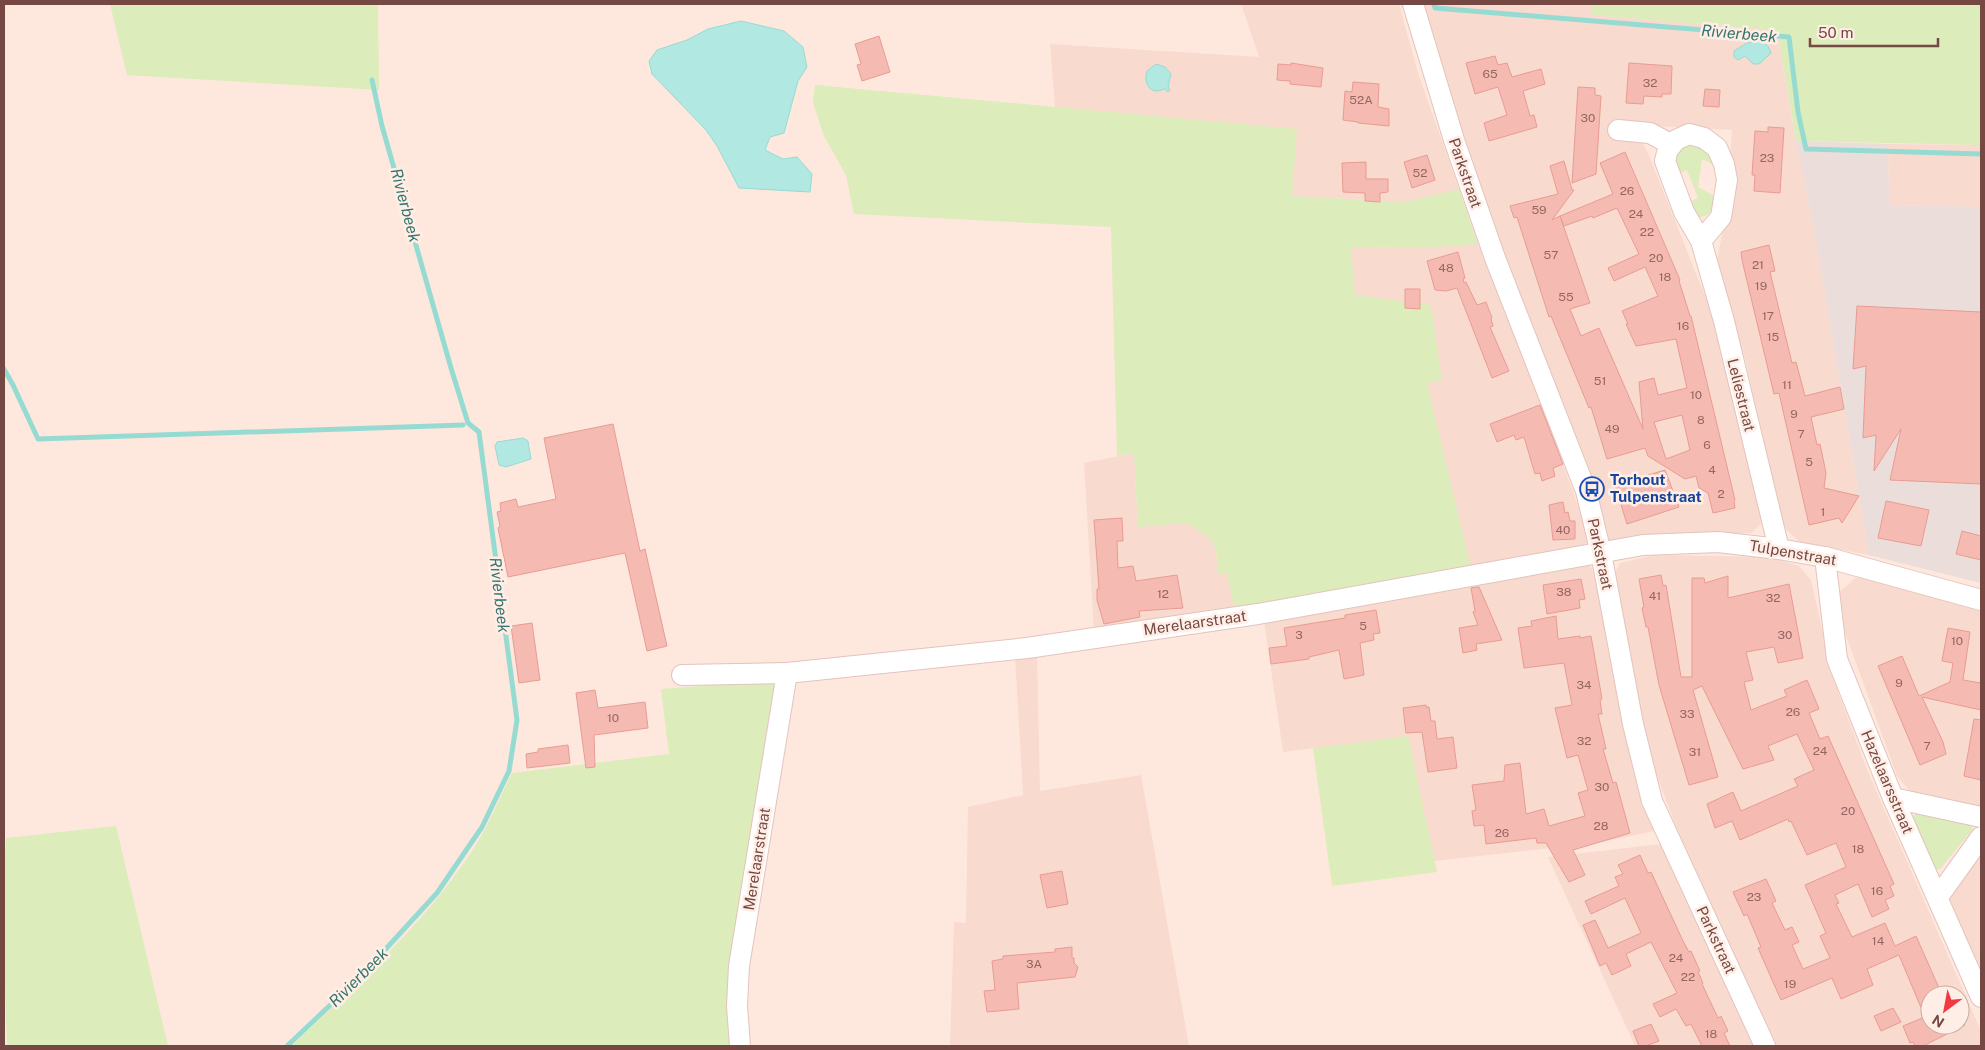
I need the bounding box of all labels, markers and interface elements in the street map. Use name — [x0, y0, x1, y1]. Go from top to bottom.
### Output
scale bar — [1810, 15, 1938, 47]
water label: Rivierbeek — [1700, 21, 1778, 46]
text: 50 m — [1818, 24, 1853, 41]
house number: 65 — [1482, 67, 1498, 81]
house number: 32 — [1643, 76, 1657, 90]
house number: 52A — [1349, 93, 1373, 107]
house number: 30 — [1581, 111, 1595, 125]
street label: Parkstraat — [1446, 136, 1485, 210]
house number: 23 — [1760, 151, 1774, 165]
water label: Rivierbeek — [387, 166, 425, 245]
house number: 52 — [1413, 166, 1427, 180]
house number: 26 — [1620, 184, 1634, 198]
house number: 59 — [1531, 203, 1547, 217]
house number: 24 — [1629, 207, 1644, 221]
house number: 22 — [1640, 225, 1654, 239]
house number: 57 — [1544, 248, 1558, 262]
house number: 20 — [1649, 251, 1663, 265]
house number: 21 — [1752, 258, 1764, 272]
house number: 48 — [1438, 261, 1454, 275]
house number: 18 — [1659, 270, 1672, 284]
house number: 19 — [1755, 279, 1767, 293]
house number: 55 — [1558, 290, 1574, 304]
house number: 17 — [1762, 309, 1774, 323]
house number: 16 — [1677, 319, 1689, 333]
house number: 15 — [1767, 330, 1780, 344]
street label: Leliestraat — [1724, 357, 1759, 433]
house number: 51 — [1594, 374, 1606, 388]
house number: 11 — [1782, 378, 1792, 392]
house number: 10 — [1690, 388, 1702, 402]
house number: 9 — [1790, 407, 1798, 421]
house number: 8 — [1697, 413, 1705, 427]
house number: 49 — [1604, 422, 1620, 436]
house number: 7 — [1797, 427, 1805, 441]
house number: 6 — [1703, 438, 1711, 452]
house number: 5 — [1805, 455, 1813, 469]
house number: 4 — [1708, 463, 1716, 477]
place label: Torhout Tulpenstraat — [1610, 471, 1702, 505]
bus stop icon: Torhout Tulpenstraat — [1579, 476, 1605, 502]
house number: 2 — [1717, 487, 1725, 501]
house number: 1 — [1821, 505, 1825, 519]
street label: Parkstraat — [1585, 517, 1616, 591]
house number: 40 — [1556, 523, 1570, 537]
street label: Tulpenstraat — [1748, 536, 1838, 569]
water label: Rivierbeek — [485, 556, 514, 634]
house number: 38 — [1556, 585, 1572, 599]
house number: 12 — [1157, 587, 1169, 601]
house number: 41 — [1649, 589, 1661, 603]
house number: 32 — [1766, 591, 1780, 605]
street label: Merelaarstraat — [1142, 607, 1248, 638]
house number: 5 — [1359, 619, 1367, 633]
house number: 3 — [1295, 628, 1303, 642]
house number: 30 — [1778, 628, 1792, 642]
house number: 10 — [1951, 634, 1963, 648]
house number: 9 — [1895, 676, 1903, 690]
house number: 34 — [1576, 678, 1592, 692]
house number: 26 — [1786, 705, 1800, 719]
house number: 33 — [1679, 707, 1695, 721]
house number: 10 — [607, 711, 619, 725]
street label: Hazelaarsstraat — [1858, 728, 1917, 836]
house number: 32 — [1577, 734, 1591, 748]
house number: 7 — [1923, 739, 1931, 753]
house number: 24 — [1813, 744, 1828, 758]
house number: 31 — [1689, 745, 1701, 759]
house number: 30 — [1595, 780, 1609, 794]
house number: 20 — [1841, 804, 1855, 818]
street label: Merelaarstraat — [740, 806, 773, 911]
house number: 28 — [1594, 819, 1609, 833]
house number: 26 — [1495, 826, 1509, 840]
house number: 18 — [1852, 842, 1865, 856]
house number: 16 — [1871, 884, 1883, 898]
house number: 23 — [1747, 890, 1761, 904]
street label: Parkstraat — [1693, 903, 1740, 976]
house number: 14 — [1872, 934, 1885, 948]
water label: Rivierbeek — [325, 944, 392, 1011]
house number: 24 — [1669, 951, 1684, 965]
house number: 3A — [1026, 957, 1043, 971]
house number: 22 — [1681, 970, 1695, 984]
house number: 19 — [1784, 977, 1796, 991]
north arrow — [1920, 985, 1970, 1035]
text: N — [1929, 1011, 1947, 1031]
house number: 18 — [1705, 1027, 1718, 1041]

